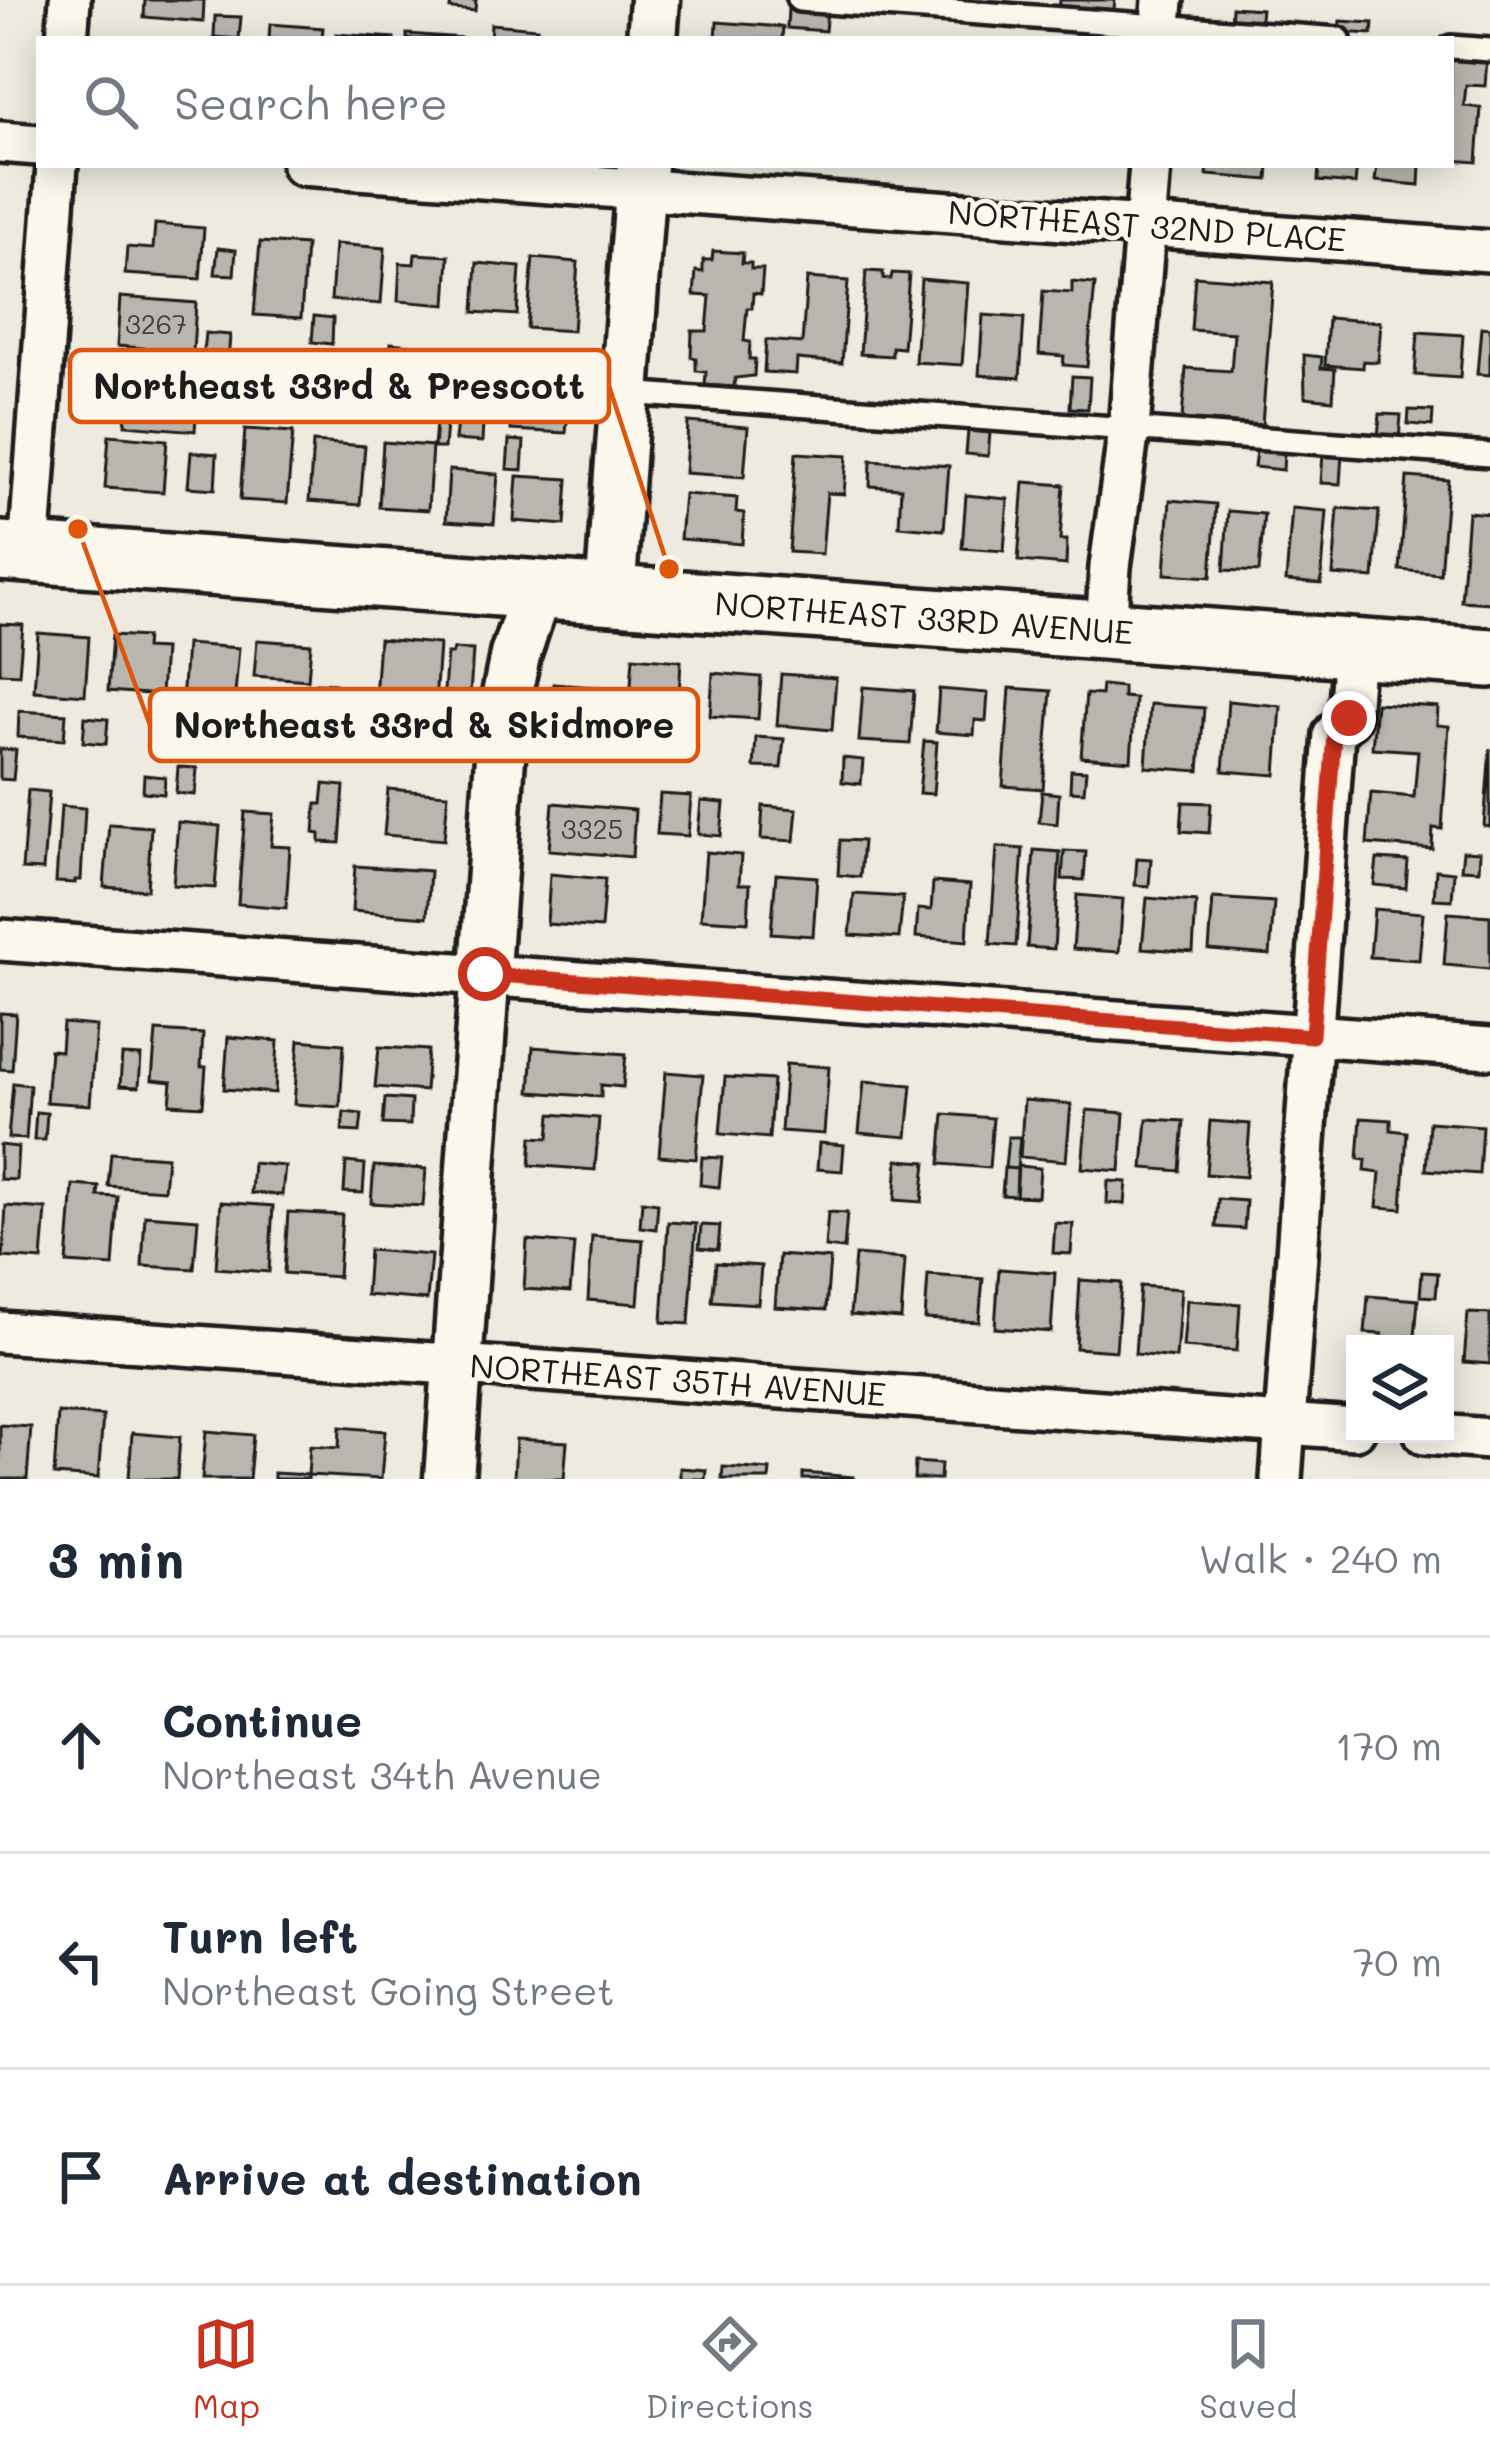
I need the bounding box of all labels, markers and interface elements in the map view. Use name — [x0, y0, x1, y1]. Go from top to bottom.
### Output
search box — [36, 36, 1454, 168]
icon: search — [78, 69, 144, 135]
text: Search here — [174, 73, 448, 131]
street label: NORTHEAST 32ND PLACE — [947, 189, 1348, 260]
house number: 3267 — [125, 306, 187, 341]
callout: Northeast 33rd & Prescott — [70, 350, 609, 422]
text: Northeast 33rd & Prescott — [93, 361, 585, 408]
street label: NORTHEAST 33RD AVENUE — [714, 580, 1135, 653]
callout: Northeast 33rd & Skidmore — [150, 689, 698, 761]
route end — [1322, 691, 1376, 745]
text: Northeast 33rd & Skidmore — [174, 700, 674, 747]
house number: 3325 — [561, 811, 623, 846]
route start — [458, 947, 512, 1001]
map controls — [1346, 1335, 1454, 1443]
button: layers — [1346, 1335, 1454, 1443]
street label: NORTHEAST 35TH AVENUE — [469, 1343, 888, 1415]
text: 3 min — [48, 1524, 184, 1591]
text: Walk · 240 m — [1199, 1532, 1442, 1583]
text: Continue — [162, 1690, 362, 1748]
icon: ahead — [48, 1712, 114, 1778]
text: 170 m — [1335, 1719, 1442, 1770]
text: Northeast 34th Avenue — [162, 1748, 602, 1799]
text: Turn left — [162, 1906, 358, 1964]
icon: left — [48, 1928, 114, 1994]
text: 70 m — [1353, 1935, 1442, 1986]
text: Northeast Going Street — [162, 1964, 614, 2015]
icon: arrive — [48, 2144, 114, 2210]
text: Arrive at destination — [162, 2148, 642, 2206]
tab: Map — [193, 2311, 260, 2426]
tab: Directions — [646, 2311, 813, 2426]
tab: Saved — [1199, 2311, 1297, 2426]

